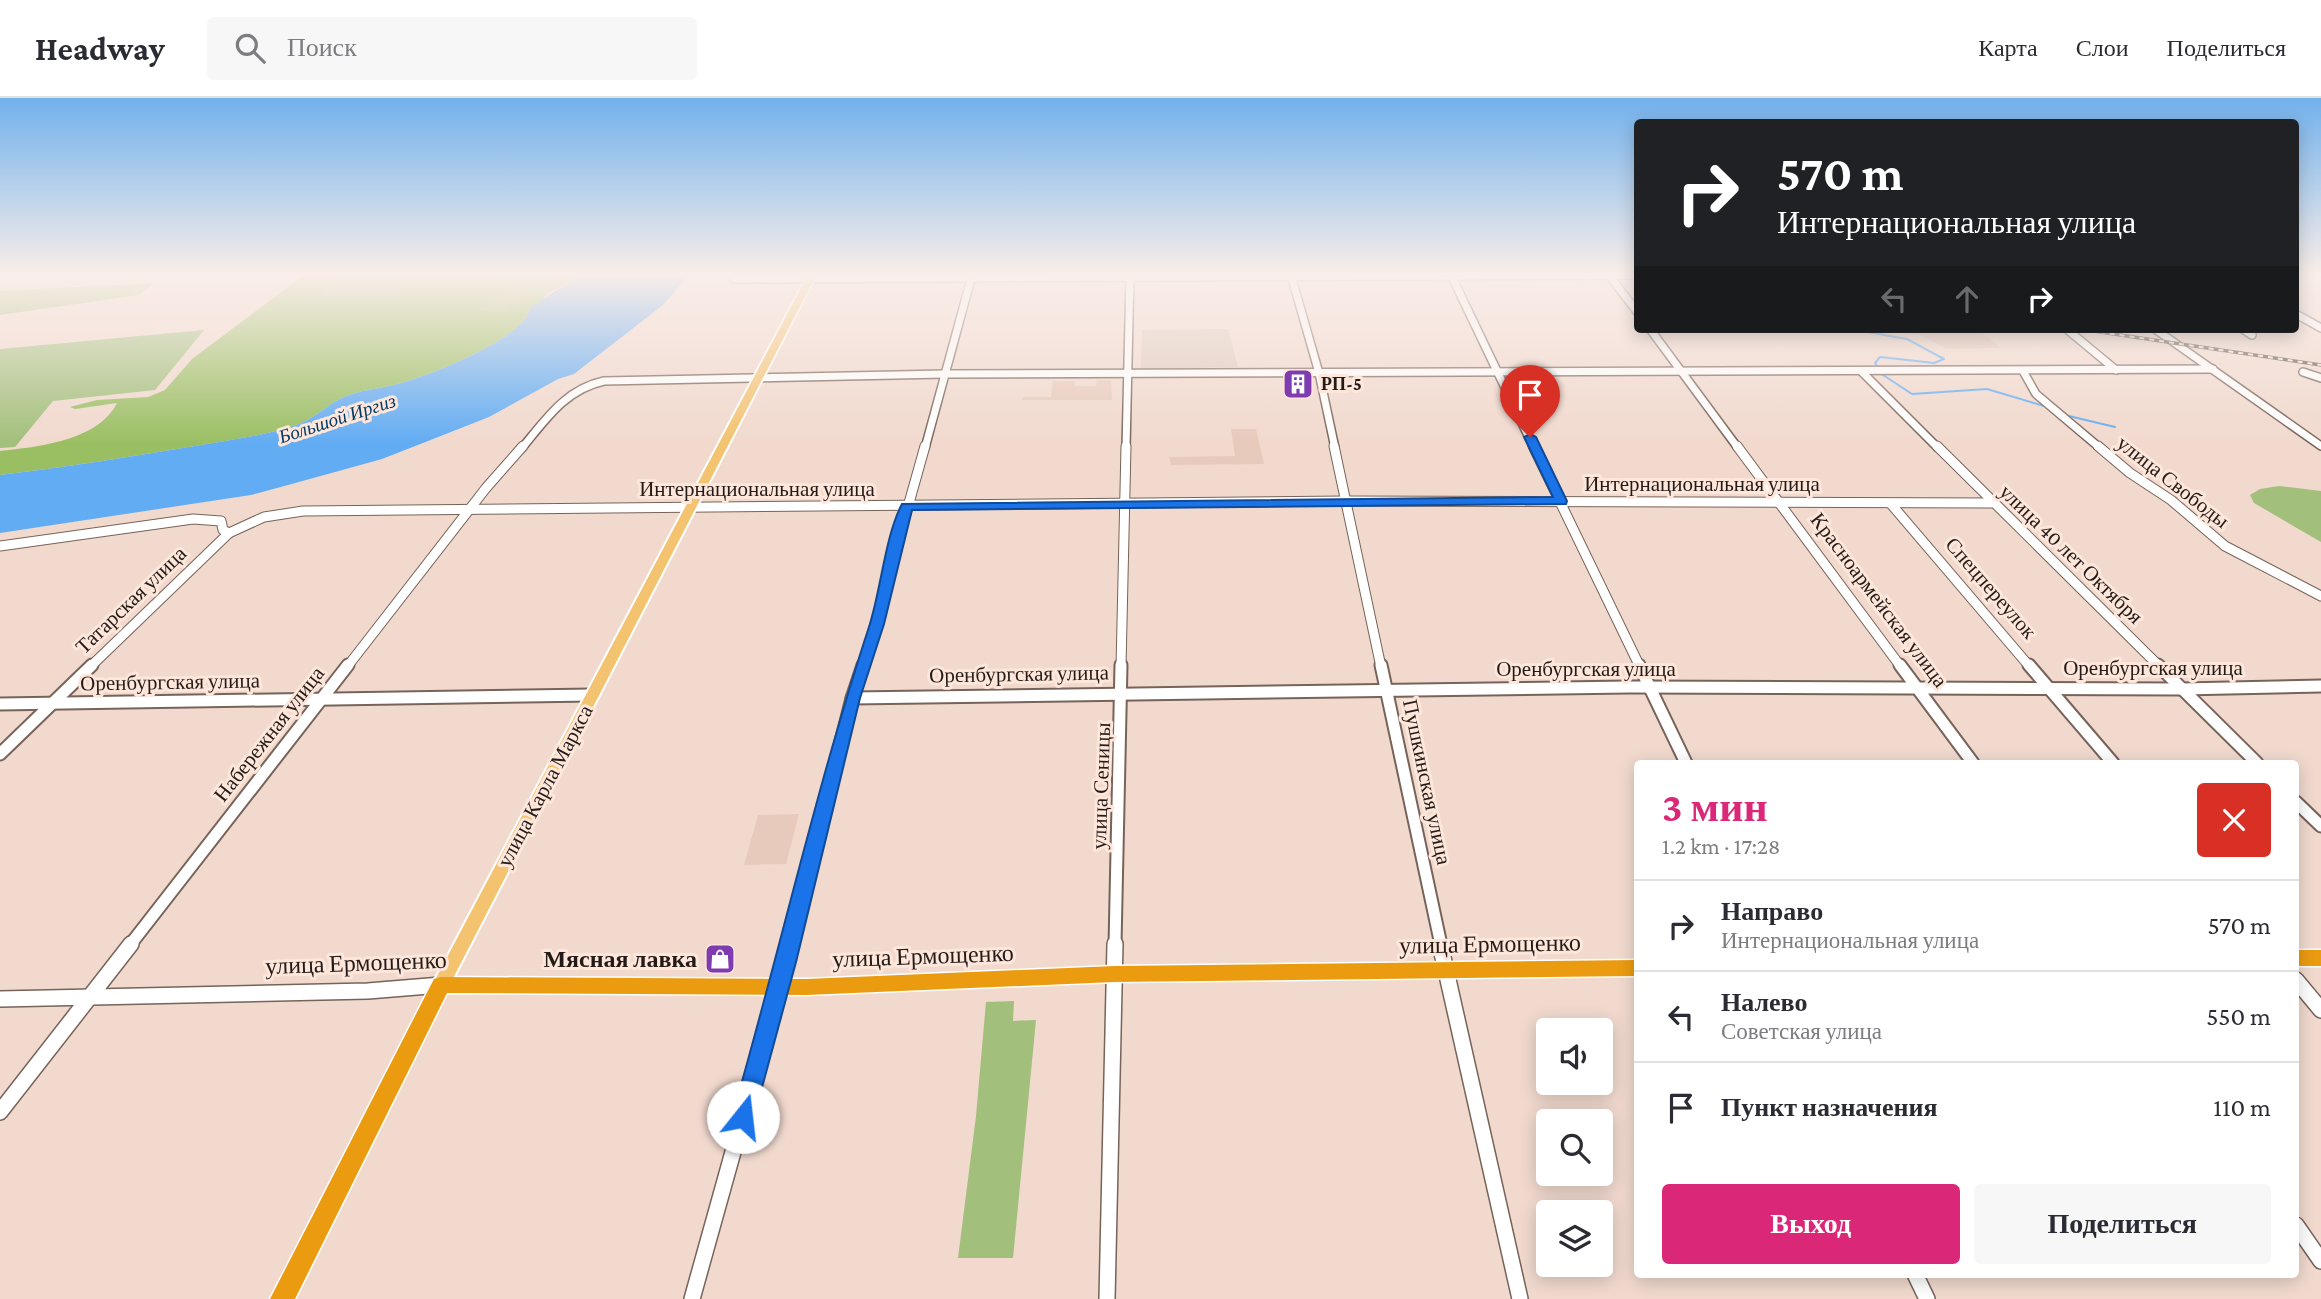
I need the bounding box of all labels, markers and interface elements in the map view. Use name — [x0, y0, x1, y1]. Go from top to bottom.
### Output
search box — [207, 17, 697, 80]
icon: search — [231, 29, 269, 67]
text: Headway — [35, 30, 165, 67]
text: Поиск — [287, 33, 357, 62]
text: Карта — [1978, 34, 2038, 61]
text: Слои — [2076, 34, 2129, 61]
text: Поделиться — [2167, 34, 2286, 61]
text: 570 m — [1777, 146, 1904, 201]
icon: right — [1662, 147, 1753, 238]
text: Интернациональная улица — [1777, 204, 2136, 240]
icon: left — [1875, 280, 1913, 318]
icon: ahead — [1948, 280, 1986, 318]
icon: right — [2021, 280, 2059, 318]
pin — [1500, 365, 1560, 437]
building icon: РП-5 — [1281, 367, 1315, 401]
place label: РП-5 — [1321, 374, 1362, 394]
icon: arrive — [1511, 376, 1549, 414]
water label: Большой Иргиз — [275, 390, 398, 448]
street label: улица Свободы — [2112, 431, 2234, 533]
street label: Интернациональная улица — [1584, 472, 1821, 496]
street label: Интернациональная улица — [639, 477, 876, 501]
street label: улица 40 лет Октября — [1994, 479, 2148, 629]
street label: Красноармейская улица — [1806, 508, 1953, 693]
street label: Спецпереулок — [1940, 532, 2042, 644]
street label: Татарская улица — [71, 541, 192, 659]
street label: Оренбургская улица — [2063, 656, 2244, 680]
street label: Оренбургская улица — [1496, 657, 1677, 681]
street label: Оренбургская улица — [929, 660, 1110, 688]
street label: Набережная улица — [209, 661, 330, 806]
street label: Оренбургская улица — [80, 668, 261, 696]
street label: Пушкинская улица — [1398, 697, 1456, 868]
street label: улица Карла Маркса — [492, 700, 598, 871]
street label: улица Сеницы — [1087, 722, 1115, 850]
text: 3 мин — [1662, 783, 1768, 830]
button: close — [2197, 783, 2271, 857]
text: 1.2 km · 17:28 — [1662, 833, 1780, 859]
text: Направо — [1721, 897, 1823, 926]
icon: right — [1662, 907, 1700, 945]
text: 570 m — [2207, 911, 2271, 940]
text: Интернациональная улица — [1721, 927, 1979, 953]
street label: улица Ермощенко — [1399, 928, 1581, 959]
street label: улица Ермощенко — [832, 939, 1014, 972]
shop icon: Мясная лавка — [703, 942, 737, 976]
place label: Мясная лавка — [543, 945, 697, 972]
street label: улица Ермощенко — [265, 946, 447, 979]
text: Налево — [1721, 988, 1807, 1017]
icon: left — [1662, 998, 1700, 1036]
text: 550 m — [2206, 1002, 2271, 1031]
map controls — [1536, 1018, 1613, 1277]
button: sound — [1536, 1018, 1613, 1095]
text: Советская улица — [1721, 1018, 1882, 1044]
position arrow — [706, 1080, 780, 1154]
icon: arrive — [1662, 1089, 1700, 1127]
text: Пункт назначения — [1721, 1093, 1938, 1122]
text: 110 m — [2213, 1093, 2271, 1122]
button: search — [1536, 1109, 1613, 1186]
button: Выход — [1662, 1184, 1960, 1264]
button: Поделиться — [1974, 1184, 2271, 1264]
button: layers — [1536, 1200, 1613, 1277]

